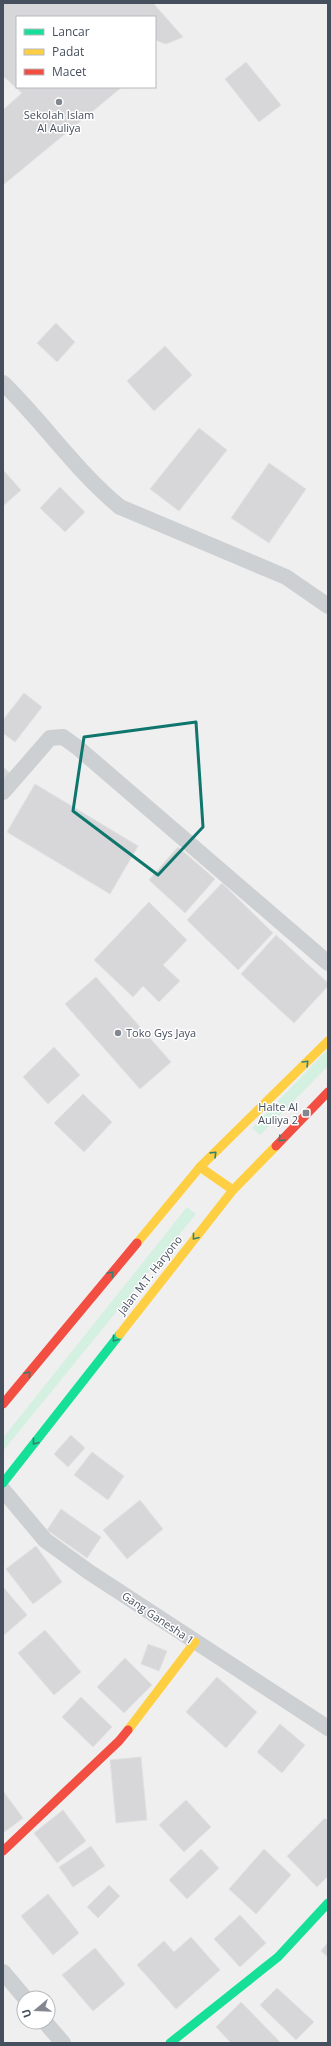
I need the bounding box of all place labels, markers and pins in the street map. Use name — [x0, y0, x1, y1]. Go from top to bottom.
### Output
marker: Sekolah Islam Al Auliya — [54, 97, 64, 107]
place label: Sekolah Islam Al Auliya — [24, 107, 94, 135]
place label: Toko Gys Jaya — [126, 1025, 196, 1040]
marker: Toko Gys Jaya — [113, 1028, 123, 1038]
place label: Halte Al Auliya 2 — [258, 1099, 298, 1127]
marker: Halte Al Auliya 2 — [301, 1108, 311, 1118]

